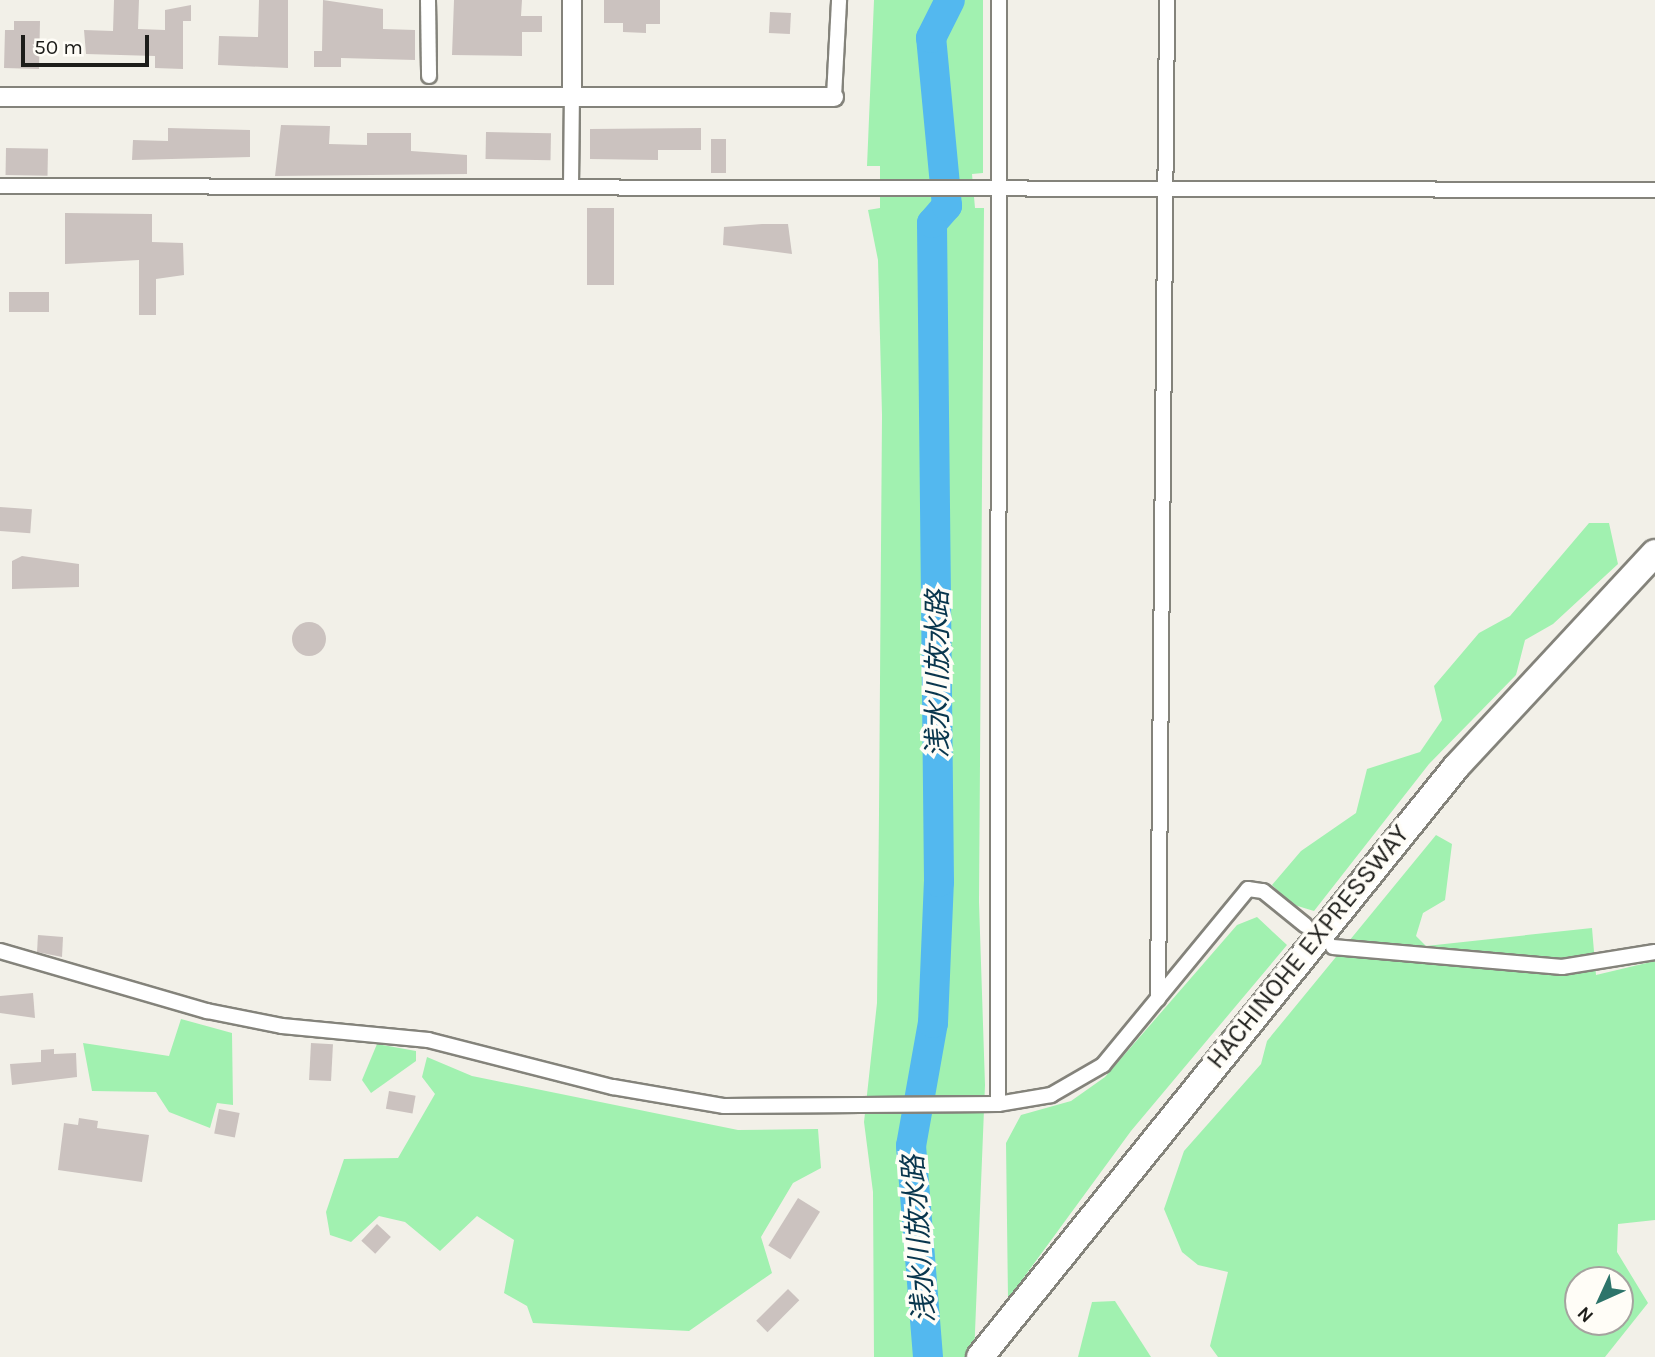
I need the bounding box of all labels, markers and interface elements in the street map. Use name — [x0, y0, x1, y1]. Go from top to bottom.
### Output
scale bar — [24, 21, 152, 65]
text: 50 m — [34, 35, 83, 59]
water label: 浅水川放水路 — [921, 590, 955, 758]
street label: HACHINOHE EXPRESSWAY — [1200, 819, 1416, 1075]
water label: 浅水川放水路 — [896, 1154, 942, 1324]
north arrow — [1564, 1266, 1634, 1336]
text: N — [1573, 1302, 1598, 1327]

